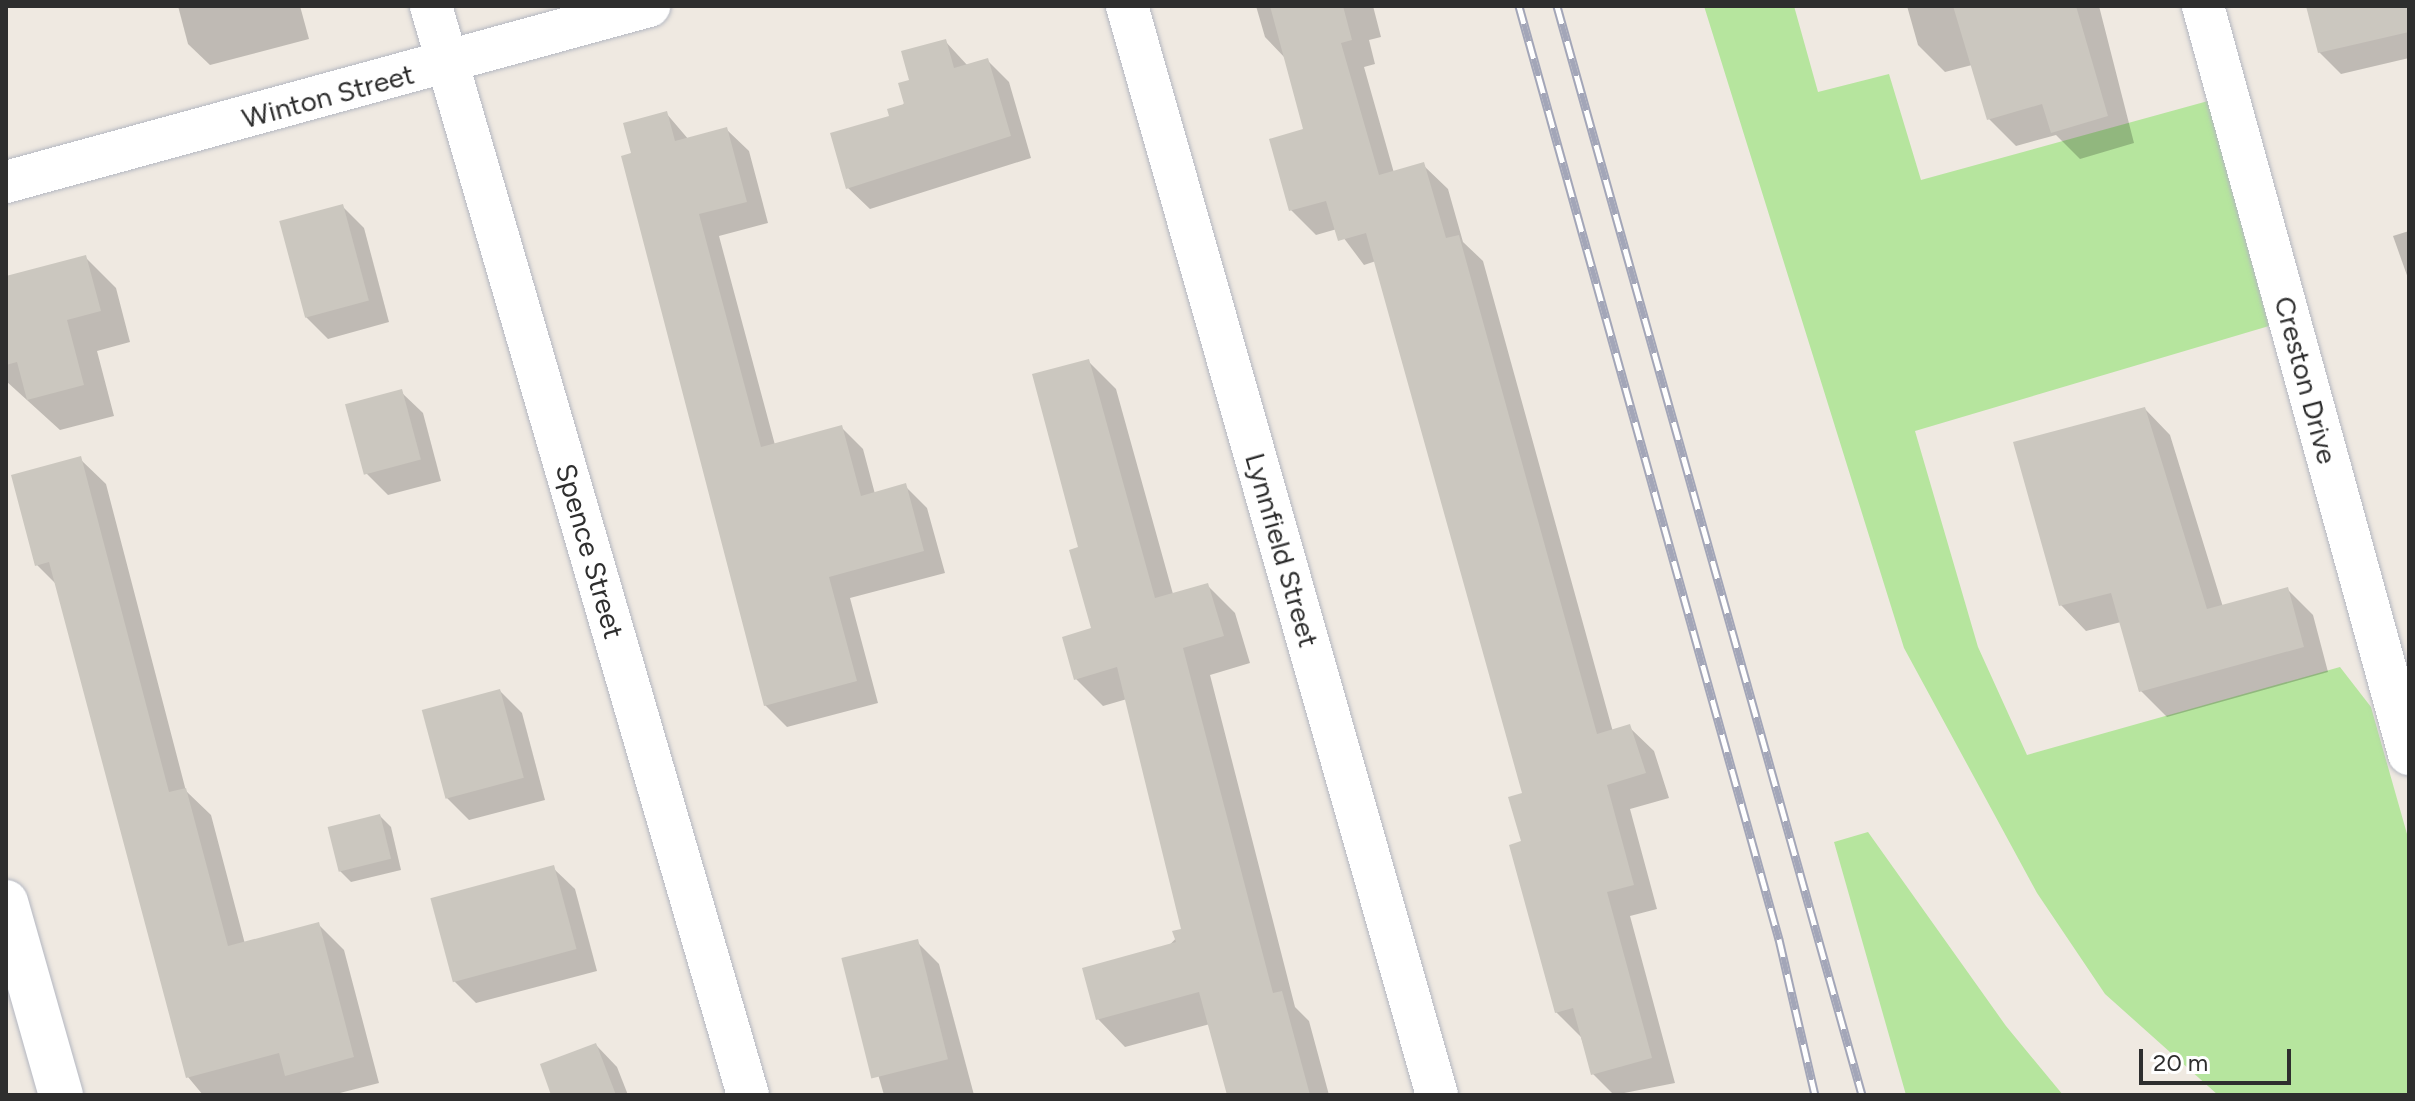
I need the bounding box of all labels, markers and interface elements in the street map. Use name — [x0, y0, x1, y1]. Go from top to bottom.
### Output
street label: Winton Street — [238, 57, 418, 135]
street label: Creston Drive — [2268, 293, 2344, 467]
street label: Lynnfield Street — [1238, 449, 1326, 651]
street label: Spence Street — [549, 460, 631, 642]
scale bar — [2143, 1033, 2295, 1083]
text: 20 m — [2153, 1048, 2208, 1077]

